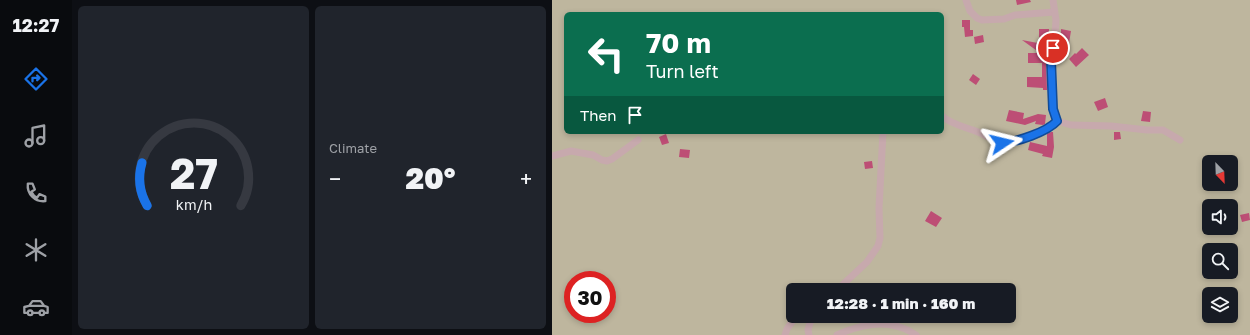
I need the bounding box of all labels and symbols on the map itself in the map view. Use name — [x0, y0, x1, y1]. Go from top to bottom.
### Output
pin — [1036, 31, 1070, 65]
position arrow — [981, 122, 1023, 164]
north arrow — [1202, 155, 1238, 191]
speed limit sign: 30 — [564, 271, 616, 323]

